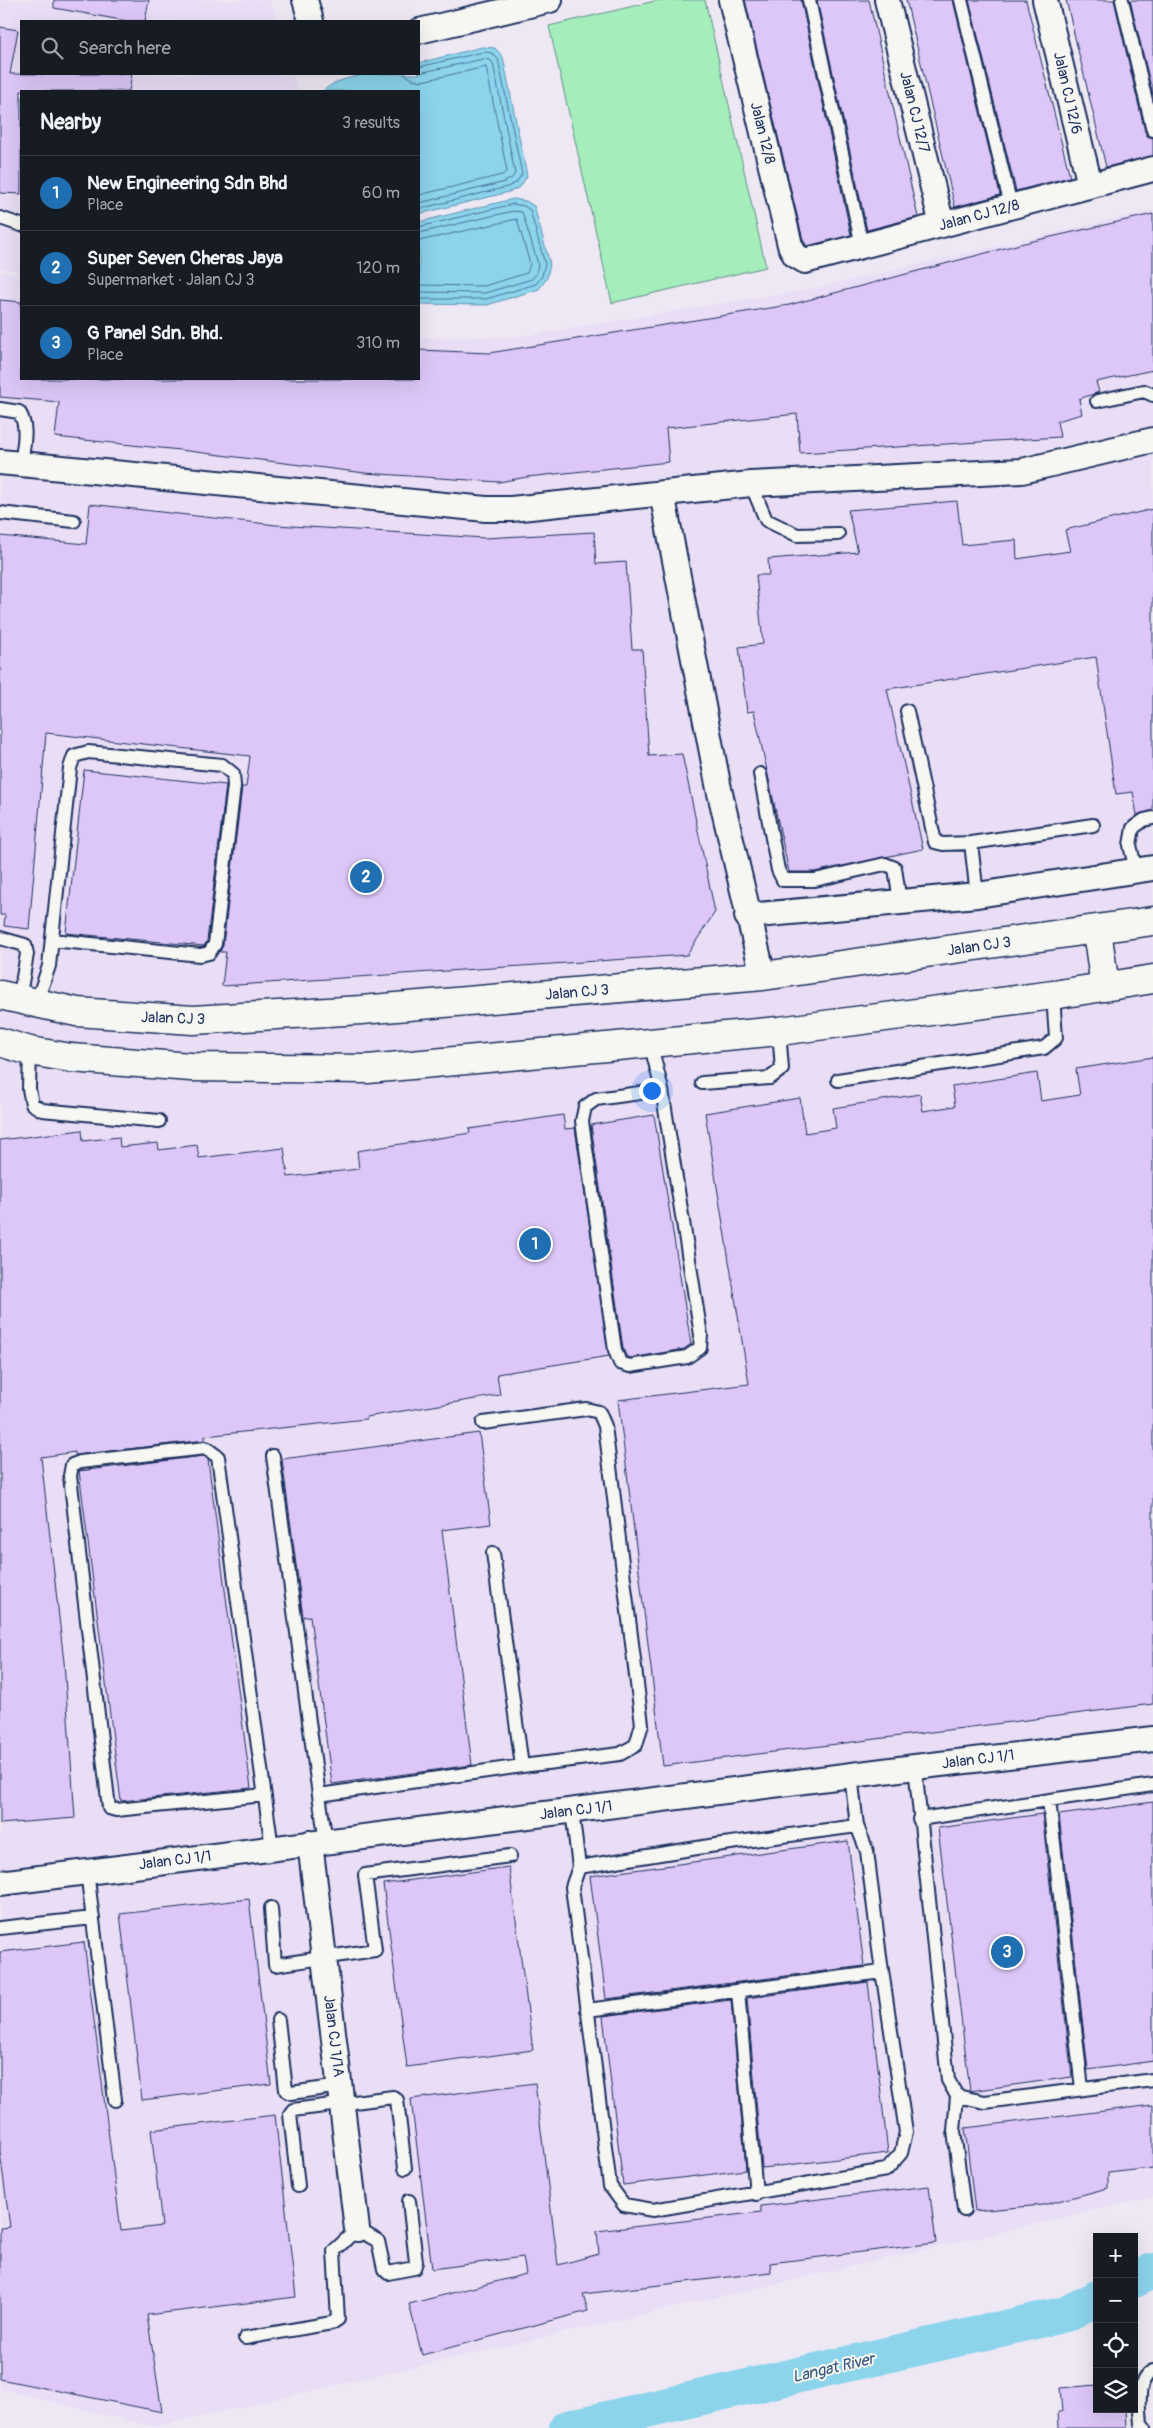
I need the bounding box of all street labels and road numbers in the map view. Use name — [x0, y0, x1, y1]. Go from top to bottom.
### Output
street label: Jalan CJ 12/6 — [1049, 50, 1086, 136]
street label: Jalan CJ 12/7 — [895, 69, 934, 155]
street label: Jalan 12/8 — [746, 100, 779, 167]
street label: Jalan CJ 12/8 — [937, 195, 1022, 235]
street label: Jalan CJ 3 — [946, 933, 1012, 960]
street label: Jalan CJ 3 — [544, 980, 610, 1005]
street label: Jalan CJ 3 — [141, 1008, 205, 1029]
street label: Jalan CJ 1/1 — [941, 1746, 1015, 1773]
street label: Jalan CJ 1/1 — [539, 1797, 613, 1824]
street label: Jalan CJ 1/1 — [138, 1847, 212, 1874]
street label: Jalan CJ 1/1A — [319, 1994, 348, 2078]

